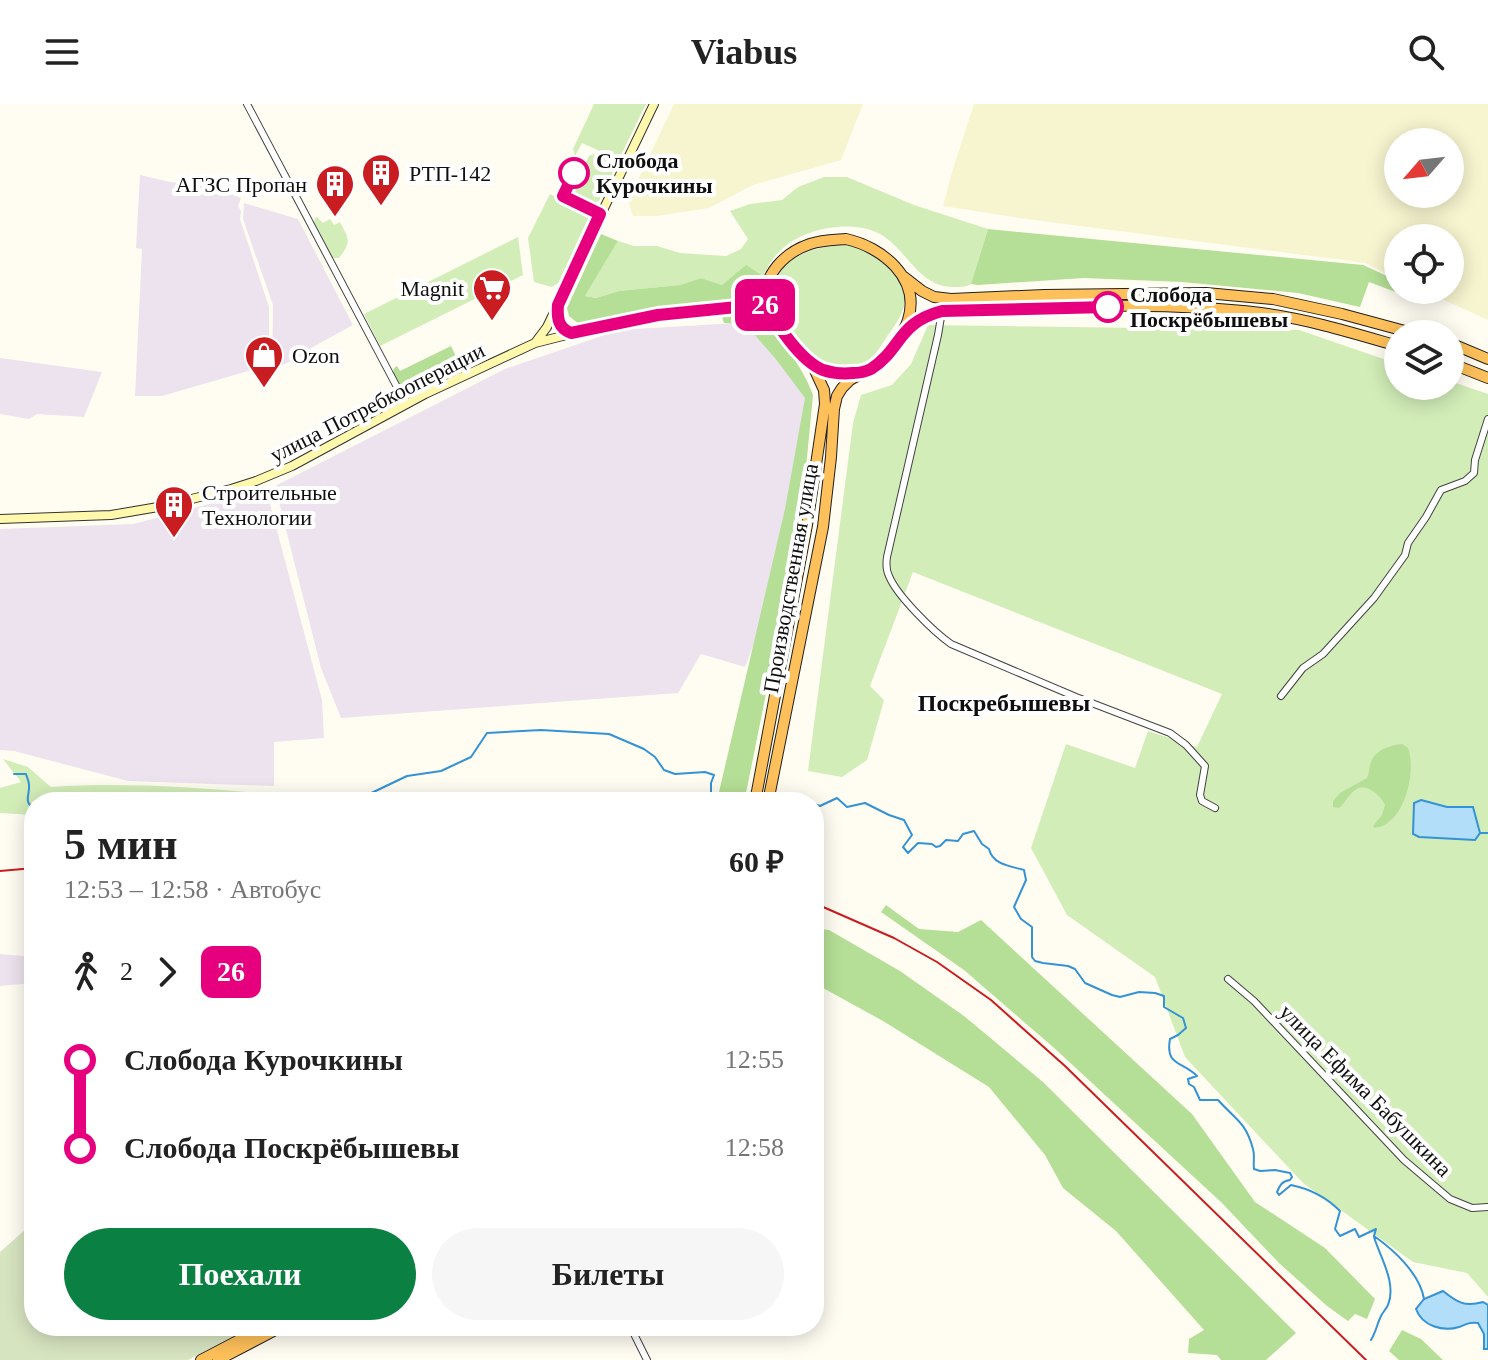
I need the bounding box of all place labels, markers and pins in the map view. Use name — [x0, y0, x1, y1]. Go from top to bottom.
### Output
place label: Слобода Курочкины — [596, 148, 713, 198]
building icon: РТП-142 — [360, 152, 402, 207]
marker: Слобода Курочкины — [559, 158, 589, 188]
place label: РТП-142 — [409, 161, 491, 186]
building icon: АГЗС Пропан — [314, 163, 356, 218]
place label: АГЗС Пропан — [175, 172, 307, 197]
supermarket icon: Magnit — [471, 267, 513, 322]
place label: Magnit — [400, 276, 464, 301]
place label: Слобода Поскрёбышевы — [1130, 282, 1288, 332]
marker: Слобода Поскрёбышевы — [1093, 292, 1123, 322]
shop icon: Ozon — [243, 334, 285, 389]
place label: Ozon — [292, 343, 340, 368]
place label: Строительные Технологии — [202, 480, 337, 530]
building icon: Строительные Технологии — [153, 484, 195, 539]

